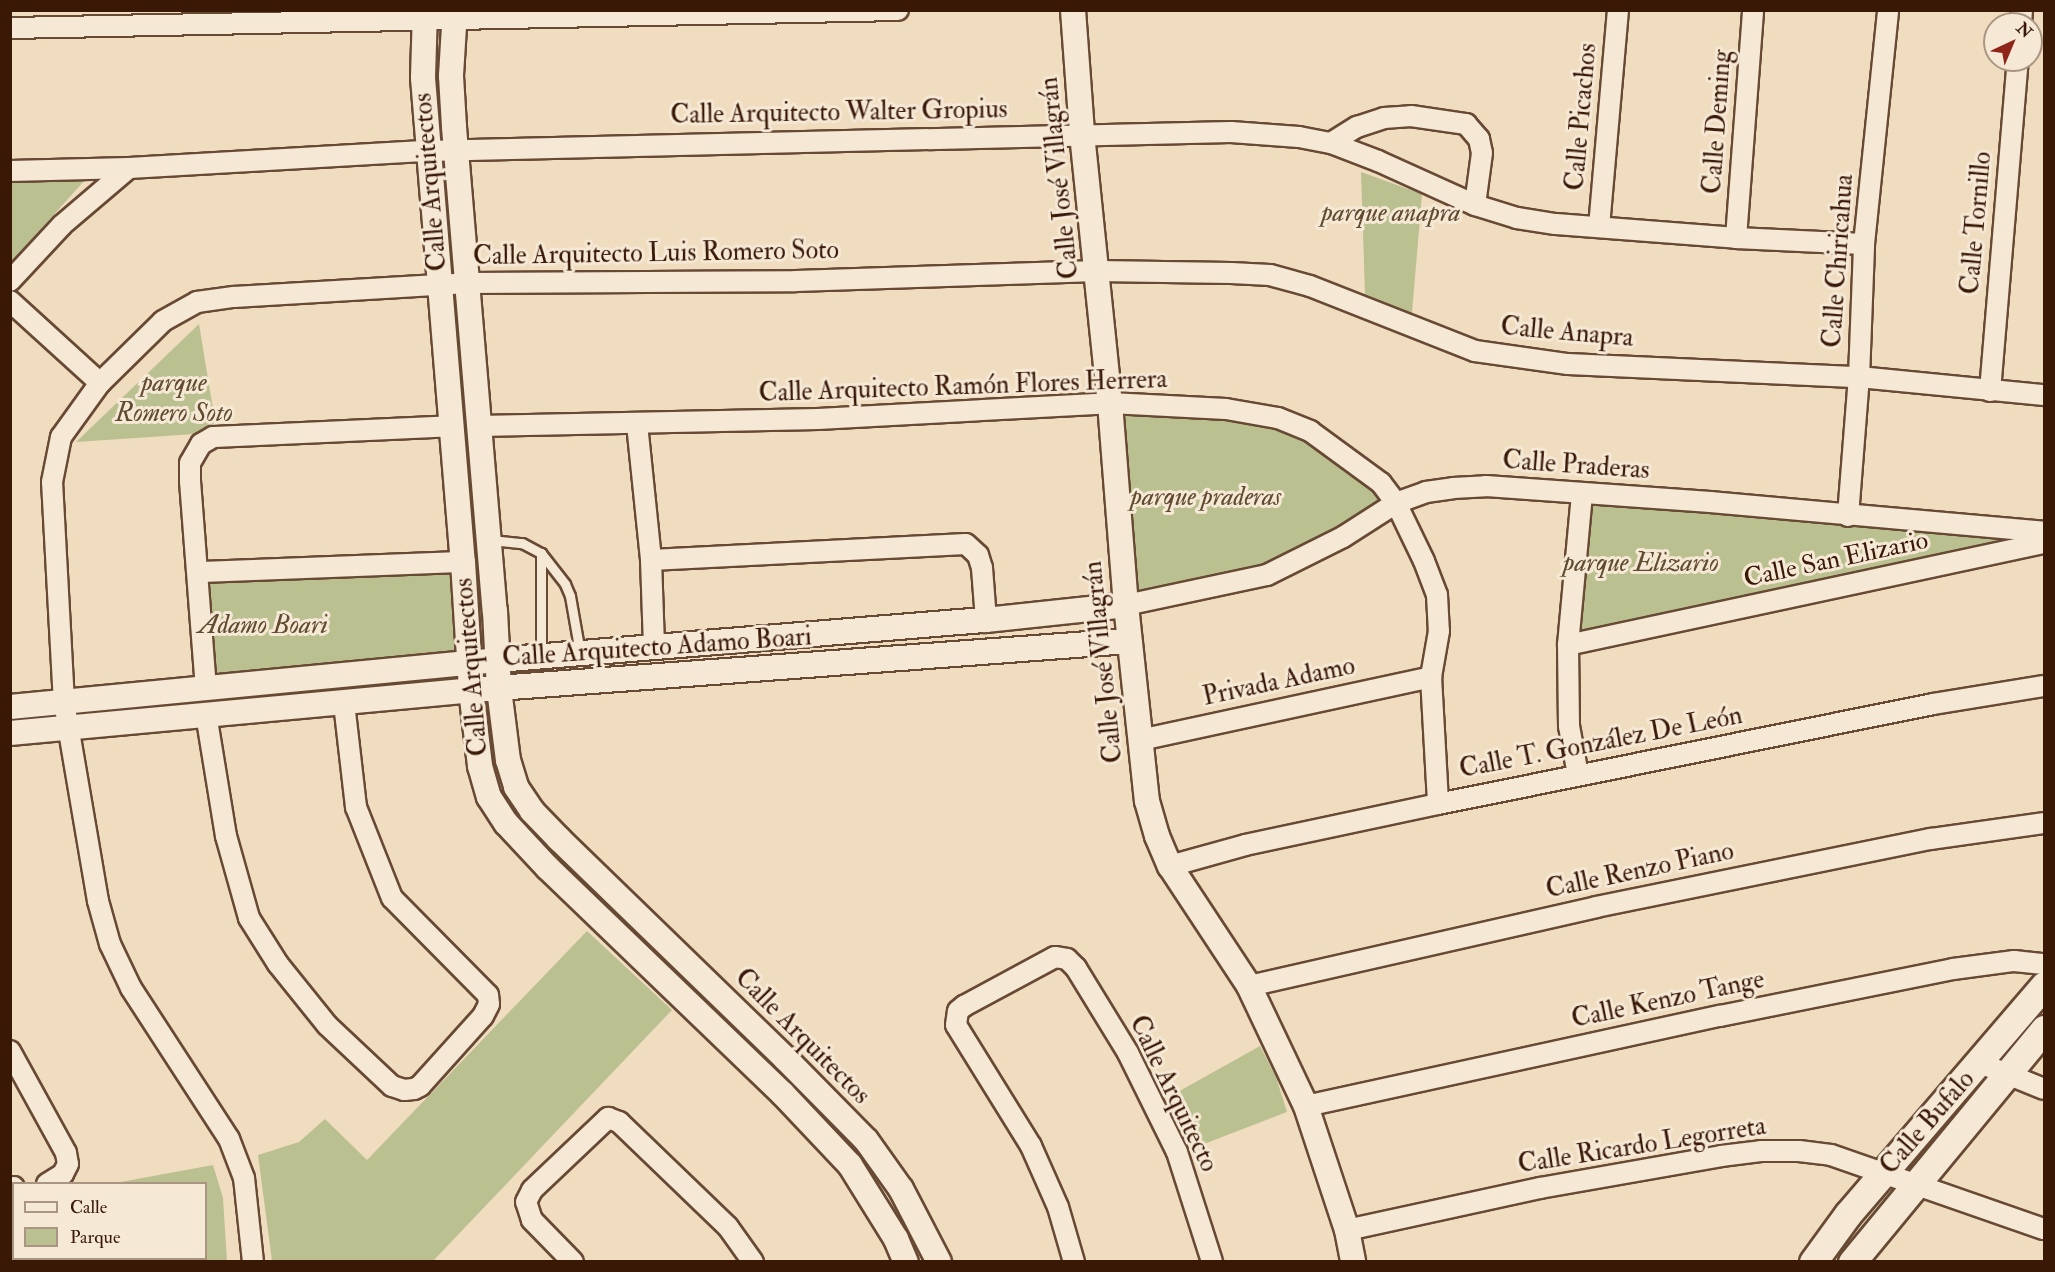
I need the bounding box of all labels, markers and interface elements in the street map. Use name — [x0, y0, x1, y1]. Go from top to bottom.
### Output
north arrow — [1983, 12, 2043, 72]
text: N — [2012, 18, 2036, 43]
street label: Calle Picachos — [1560, 42, 1604, 192]
street label: Calle Deming — [1697, 49, 1739, 195]
street label: Calle José Villagrán — [1034, 76, 1086, 280]
street label: Calle Arquitectos — [408, 92, 454, 272]
street label: Calle Arquitecto Walter Gropius — [670, 94, 1008, 132]
street label: Calle Tornillo — [1955, 150, 1999, 296]
street label: Calle Chiricahua — [1817, 173, 1861, 349]
park label: parque anapra — [1321, 198, 1461, 230]
street label: Calle Arquitecto Luis Romero Soto — [473, 235, 839, 273]
street label: Calle Anapra — [1499, 312, 1635, 354]
street label: Calle Arquitecto Ramón Flores Herrera — [758, 364, 1168, 410]
park label: parque Romero Soto — [115, 368, 233, 430]
street label: Calle Praderas — [1501, 445, 1651, 487]
park label: parque praderas — [1131, 482, 1281, 514]
street label: Calle San Elizario — [1741, 525, 1931, 595]
park label: parque Elizario — [1563, 548, 1719, 580]
street label: Calle José Villagrán — [1078, 560, 1130, 764]
street label: Calle Arquitectos — [449, 577, 495, 757]
park label: Adamo Boari — [198, 610, 328, 642]
street label: Calle Arquitecto Adamo Boari — [501, 622, 813, 674]
street label: Privada Adamo — [1200, 651, 1358, 713]
street label: Calle T. González De León — [1457, 700, 1745, 786]
street label: Calle Renzo Piano — [1543, 836, 1737, 906]
street label: Calle Arquitectos — [728, 963, 876, 1111]
street label: Calle Kenzo Tange — [1569, 964, 1767, 1036]
street label: Calle Arquitecto — [1122, 1011, 1224, 1177]
street label: Calle Bufalo — [1874, 1065, 1982, 1181]
street label: Calle Ricardo Legorreta — [1516, 1111, 1768, 1181]
legend — [12, 1182, 207, 1260]
text: Calle — [70, 1196, 107, 1219]
text: Parque — [70, 1226, 120, 1249]

